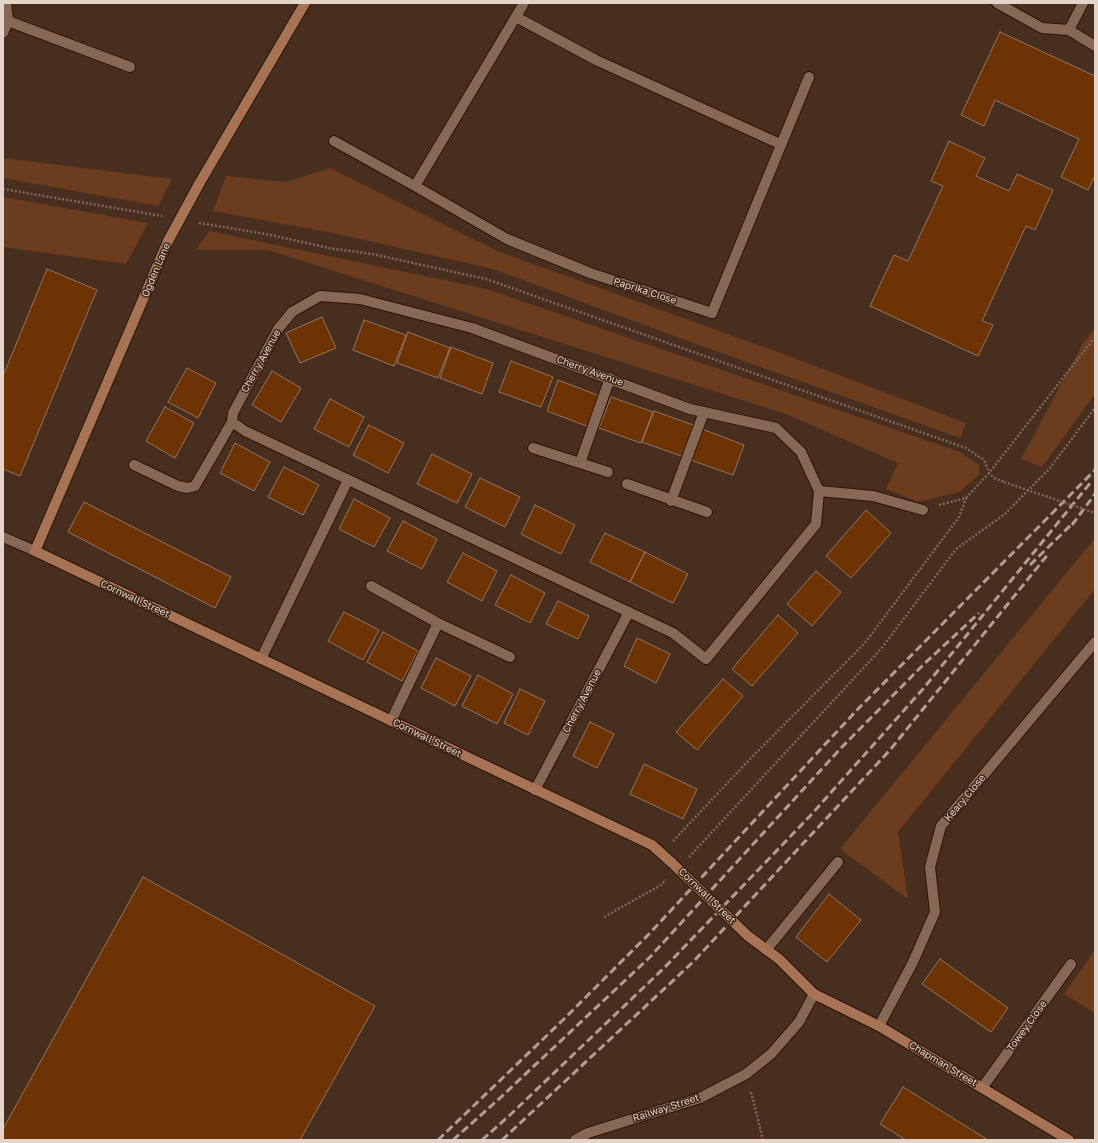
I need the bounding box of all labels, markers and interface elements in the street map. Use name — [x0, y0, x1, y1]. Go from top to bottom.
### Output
street label: Ogden Lane — [139, 241, 173, 299]
street label: Paprika Close — [612, 275, 678, 307]
street label: Cherry Avenue — [239, 327, 283, 395]
street label: Cherry Avenue — [555, 353, 625, 389]
street label: Cornwall Street — [99, 578, 171, 620]
street label: Cherry Avenue — [560, 667, 604, 735]
street label: Cornwall Street — [391, 716, 463, 760]
street label: Keary Close — [942, 772, 988, 824]
street label: Cornwall Street — [676, 866, 738, 926]
street label: Towey Close — [1005, 998, 1049, 1054]
street label: Chapman Street — [907, 1039, 979, 1089]
street label: Railway Street — [631, 1092, 701, 1124]

